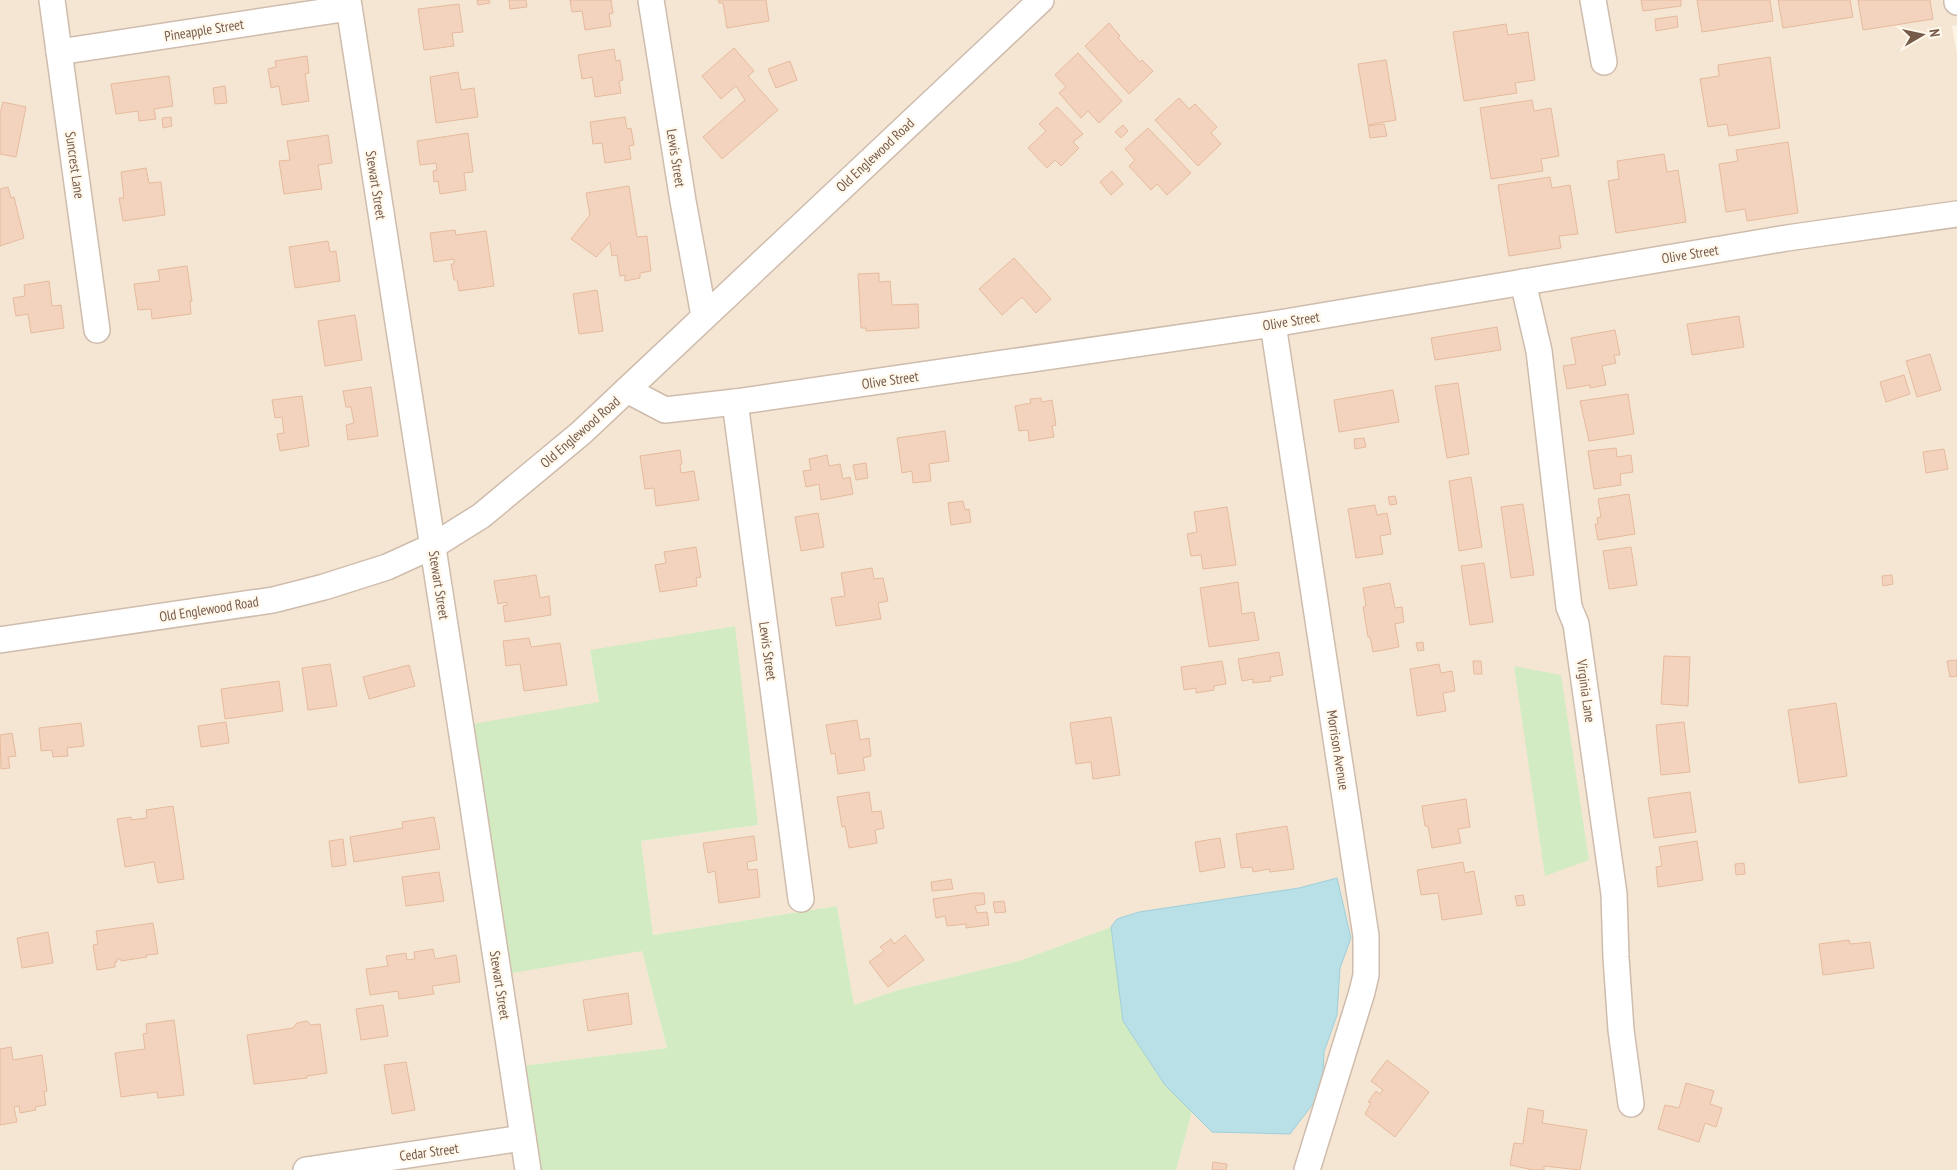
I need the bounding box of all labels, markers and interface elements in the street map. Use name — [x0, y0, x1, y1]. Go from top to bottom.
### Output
north arrow — [1897, 10, 1947, 60]
street label: Pineapple Street — [163, 15, 245, 45]
text: N — [1925, 28, 1944, 38]
street label: Old Englewood Road — [832, 114, 918, 196]
street label: Lewis Street — [663, 128, 690, 189]
street label: Suncrest Lane — [61, 130, 89, 200]
street label: Stewart Street — [362, 149, 390, 221]
street label: Olive Street — [1660, 241, 1720, 267]
street label: Olive Street — [1261, 308, 1321, 334]
street label: Olive Street — [860, 367, 920, 393]
street label: Old Englewood Road — [536, 392, 624, 472]
street label: Stewart Street — [425, 549, 453, 621]
street label: Old Englewood Road — [158, 592, 260, 626]
street label: Lewis Street — [755, 621, 781, 682]
street label: Virginia Lane — [1573, 657, 1599, 724]
street label: Morrison Avenue — [1323, 709, 1353, 791]
street label: Stewart Street — [486, 949, 514, 1021]
street label: Cedar Street — [398, 1139, 460, 1165]

